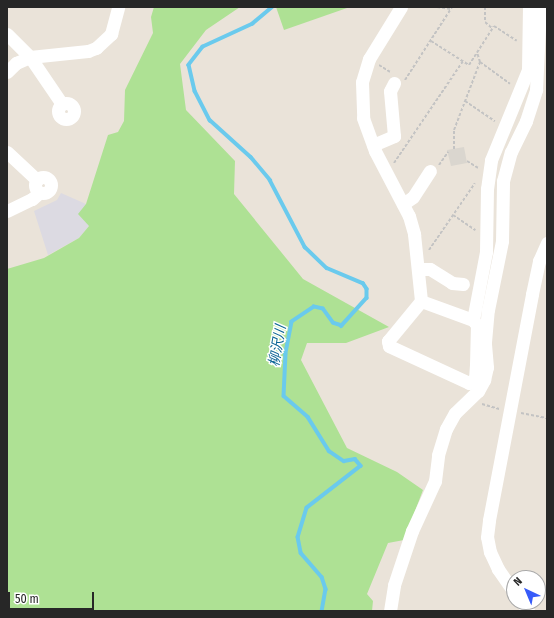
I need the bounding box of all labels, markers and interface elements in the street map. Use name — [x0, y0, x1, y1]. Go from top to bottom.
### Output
water label: 柳沢川 — [266, 324, 290, 368]
north arrow — [506, 570, 546, 610]
text: N — [511, 575, 525, 589]
scale bar — [10, 584, 96, 610]
text: 50 m — [15, 592, 39, 606]

